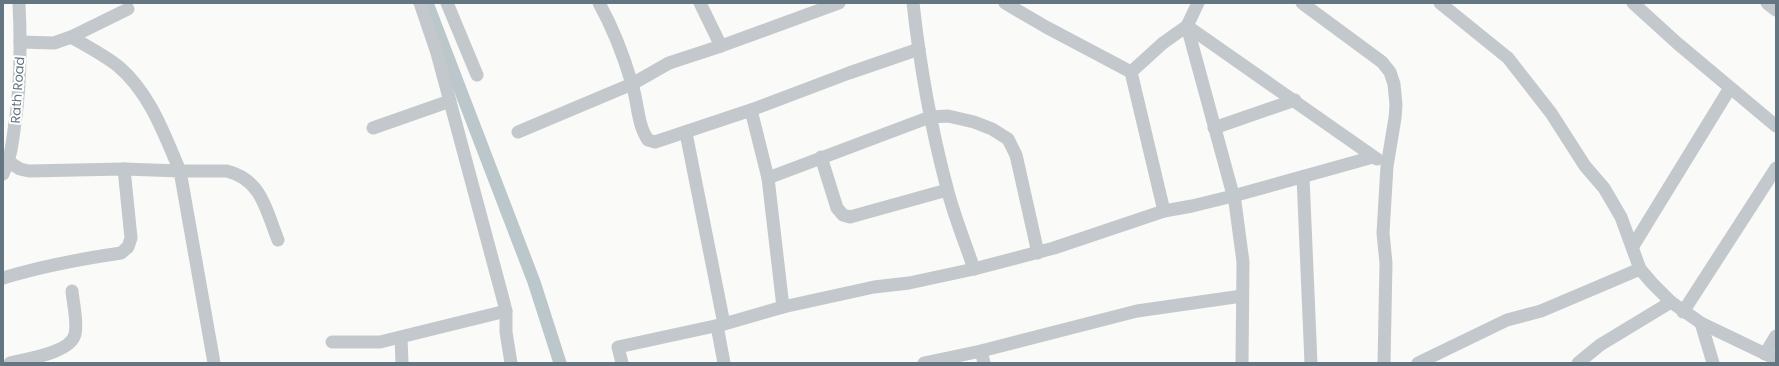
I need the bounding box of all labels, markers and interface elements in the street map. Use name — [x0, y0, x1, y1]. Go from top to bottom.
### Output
street label: Rath Road — [6, 56, 29, 124]

